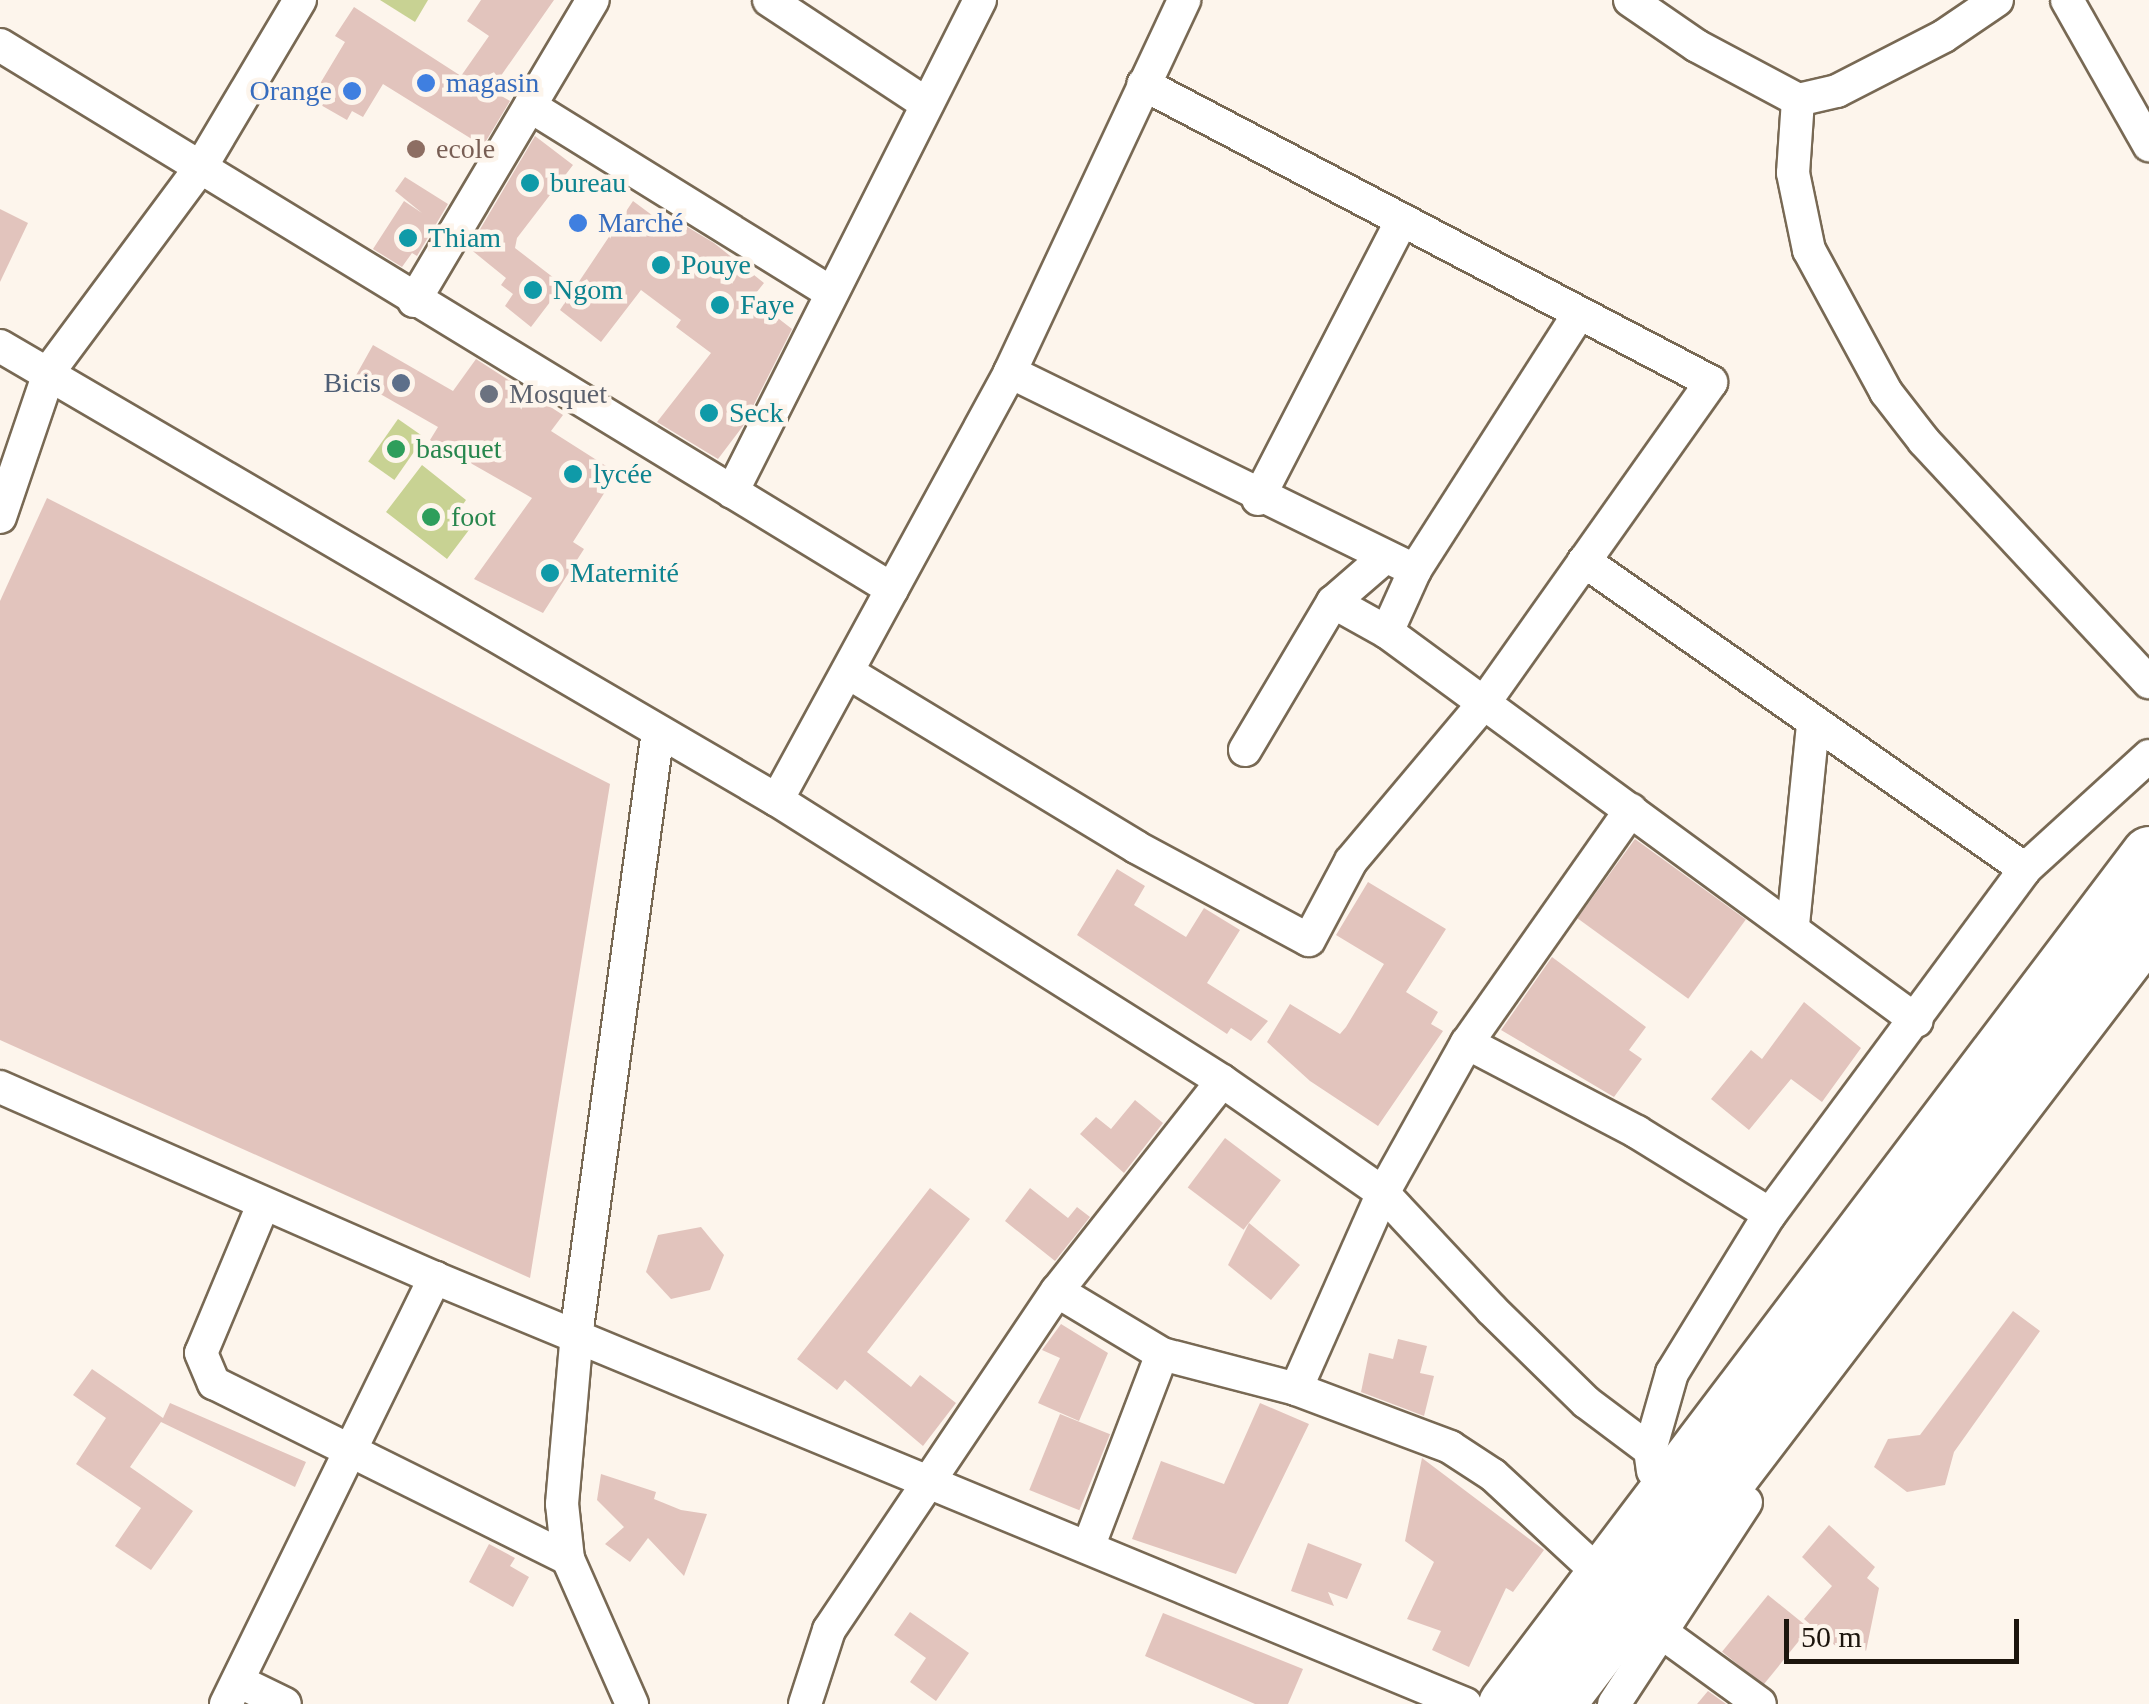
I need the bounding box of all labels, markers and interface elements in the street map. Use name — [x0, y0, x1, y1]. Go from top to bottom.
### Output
place label: magasin — [446, 66, 539, 100]
marker: magasin — [415, 72, 437, 94]
place label: Orange — [250, 74, 332, 108]
marker: Orange — [341, 80, 363, 102]
place label: ecole — [436, 132, 495, 166]
marker: ecole — [405, 138, 427, 160]
place label: bureau — [550, 166, 626, 200]
marker: bureau — [519, 172, 541, 194]
place label: Marché — [598, 206, 684, 240]
marker: Marché — [567, 212, 589, 234]
place label: Thiam — [428, 221, 501, 255]
marker: Thiam — [397, 227, 419, 249]
place label: Pouye — [681, 248, 751, 282]
marker: Pouye — [650, 254, 672, 276]
place label: Ngom — [553, 273, 623, 307]
marker: Ngom — [522, 279, 544, 301]
place label: Faye — [740, 288, 794, 322]
marker: Faye — [709, 294, 731, 316]
place label: Bicis — [323, 366, 381, 400]
marker: Bicis — [390, 372, 412, 394]
place label: Mosquet — [509, 377, 607, 411]
marker: Mosquet — [478, 383, 500, 405]
place label: Seck — [729, 396, 783, 430]
marker: Seck — [698, 402, 720, 424]
place label: basquet — [416, 432, 502, 466]
marker: basquet — [385, 438, 407, 460]
place label: lycée — [593, 457, 652, 491]
marker: lycée — [562, 463, 584, 485]
place label: foot — [451, 500, 496, 534]
marker: foot — [420, 506, 442, 528]
place label: Maternité — [570, 556, 679, 590]
marker: Maternité — [539, 562, 561, 584]
scale bar — [1789, 1599, 2024, 1661]
text: 50 m — [1801, 1620, 1862, 1653]

